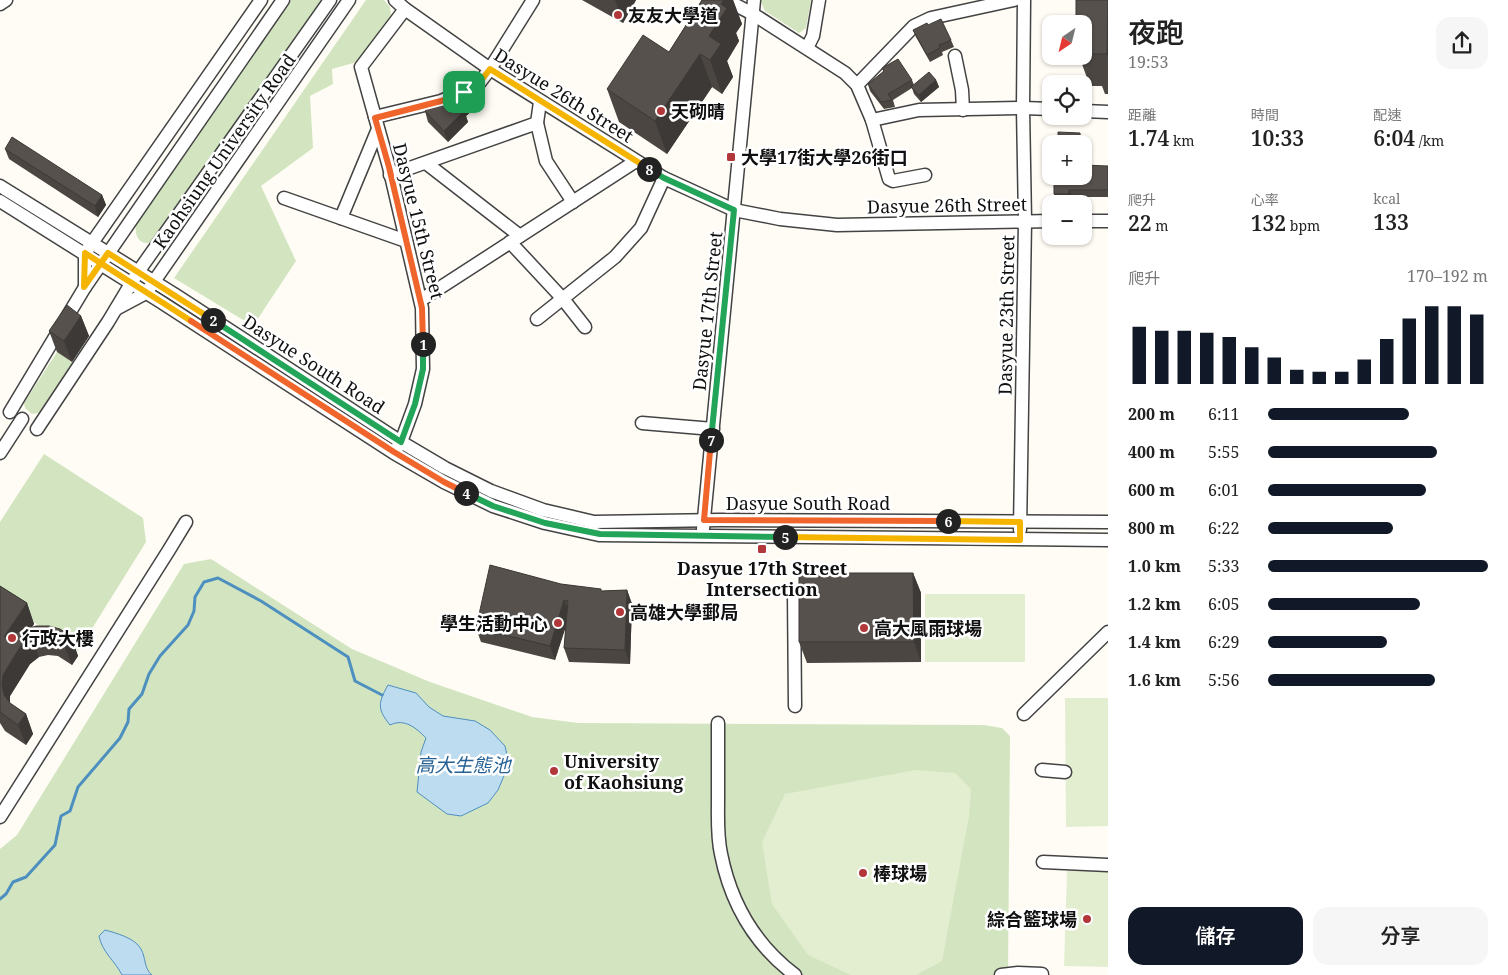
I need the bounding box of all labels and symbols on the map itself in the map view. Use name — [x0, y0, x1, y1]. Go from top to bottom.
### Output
place label: 友友大學道 — [628, 3, 718, 27]
marker: 友友大學道 — [612, 9, 624, 21]
north arrow — [1042, 15, 1092, 65]
street label: Dasyue 26th Street — [490, 42, 638, 148]
street label: Kaohsiung University Road — [147, 49, 301, 253]
pin — [443, 71, 485, 113]
place label: 天砌晴 — [671, 99, 725, 123]
marker: 天砌晴 — [655, 105, 667, 117]
street label: Dasyue 15th Street — [388, 140, 450, 302]
place label: 大學17街大學26街口 — [741, 145, 908, 169]
marker: 大學17街大學26街口 — [725, 151, 737, 163]
pin: 8 — [636, 156, 662, 182]
street label: Dasyue 26th Street — [867, 192, 1027, 218]
street label: Dasyue 17th Street — [687, 230, 727, 392]
street label: Dasyue 23th Street — [993, 235, 1019, 395]
pin: 2 — [200, 308, 226, 332]
street label: Dasyue South Road — [238, 309, 390, 419]
pin: 1 — [410, 332, 436, 356]
pin: 7 — [698, 428, 724, 452]
pin: 4 — [454, 480, 478, 506]
street label: Dasyue South Road — [726, 491, 890, 515]
pin: 6 — [936, 508, 960, 534]
pin: 5 — [772, 524, 798, 550]
marker: Dasyue 17th Street Intersection — [756, 543, 768, 555]
place label: Dasyue 17th Street Intersection — [677, 556, 847, 601]
place label: 高雄大學郵局 — [630, 600, 738, 624]
marker: 高雄大學郵局 — [614, 606, 626, 618]
place label: 學生活動中心 — [440, 611, 548, 635]
place label: 高大風雨球場 — [874, 616, 982, 640]
marker: 學生活動中心 — [552, 617, 564, 629]
marker: 高大風雨球場 — [858, 622, 870, 634]
place label: 行政大樓 — [22, 626, 94, 650]
marker: 行政大樓 — [6, 632, 18, 644]
place label: University of Kaohsiung — [564, 749, 684, 794]
water label: 高大生態池 — [415, 752, 512, 778]
marker: University of Kaohsiung — [548, 765, 560, 777]
place label: 棒球場 — [873, 861, 927, 885]
marker: 棒球場 — [857, 867, 869, 879]
place label: 綜合籃球場 — [987, 907, 1077, 931]
marker: 綜合籃球場 — [1081, 913, 1093, 925]

